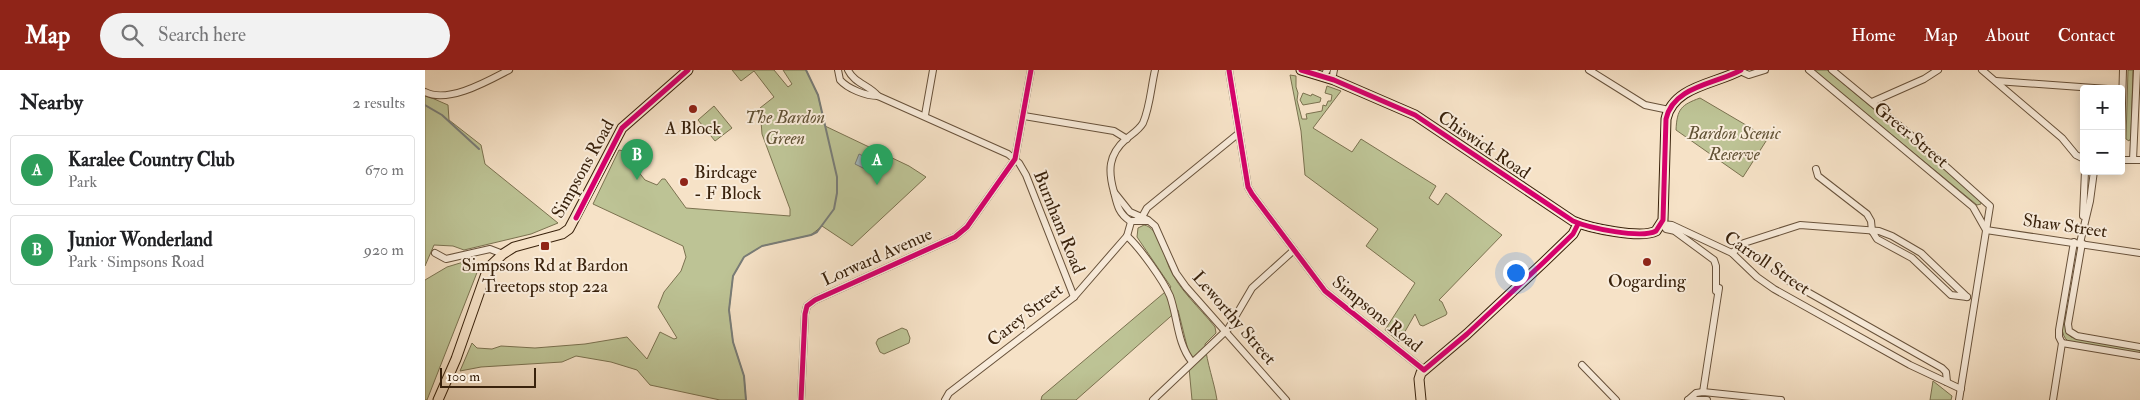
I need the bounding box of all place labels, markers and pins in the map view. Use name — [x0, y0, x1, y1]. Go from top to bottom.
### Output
marker: A Block — [687, 103, 699, 115]
place label: A Block — [664, 117, 721, 140]
pin: B — [621, 139, 653, 180]
pin: A — [861, 144, 893, 185]
place label: Birdcage - F Block — [694, 161, 762, 205]
marker: Birdcage - F Block — [678, 176, 690, 188]
marker: Simpsons Rd at Bardon Treetops stop 22a — [539, 240, 551, 252]
place label: Simpsons Rd at Bardon Treetops stop 22a — [462, 254, 628, 298]
marker: Oogarding — [1641, 256, 1653, 268]
place label: Oogarding — [1608, 270, 1687, 293]

